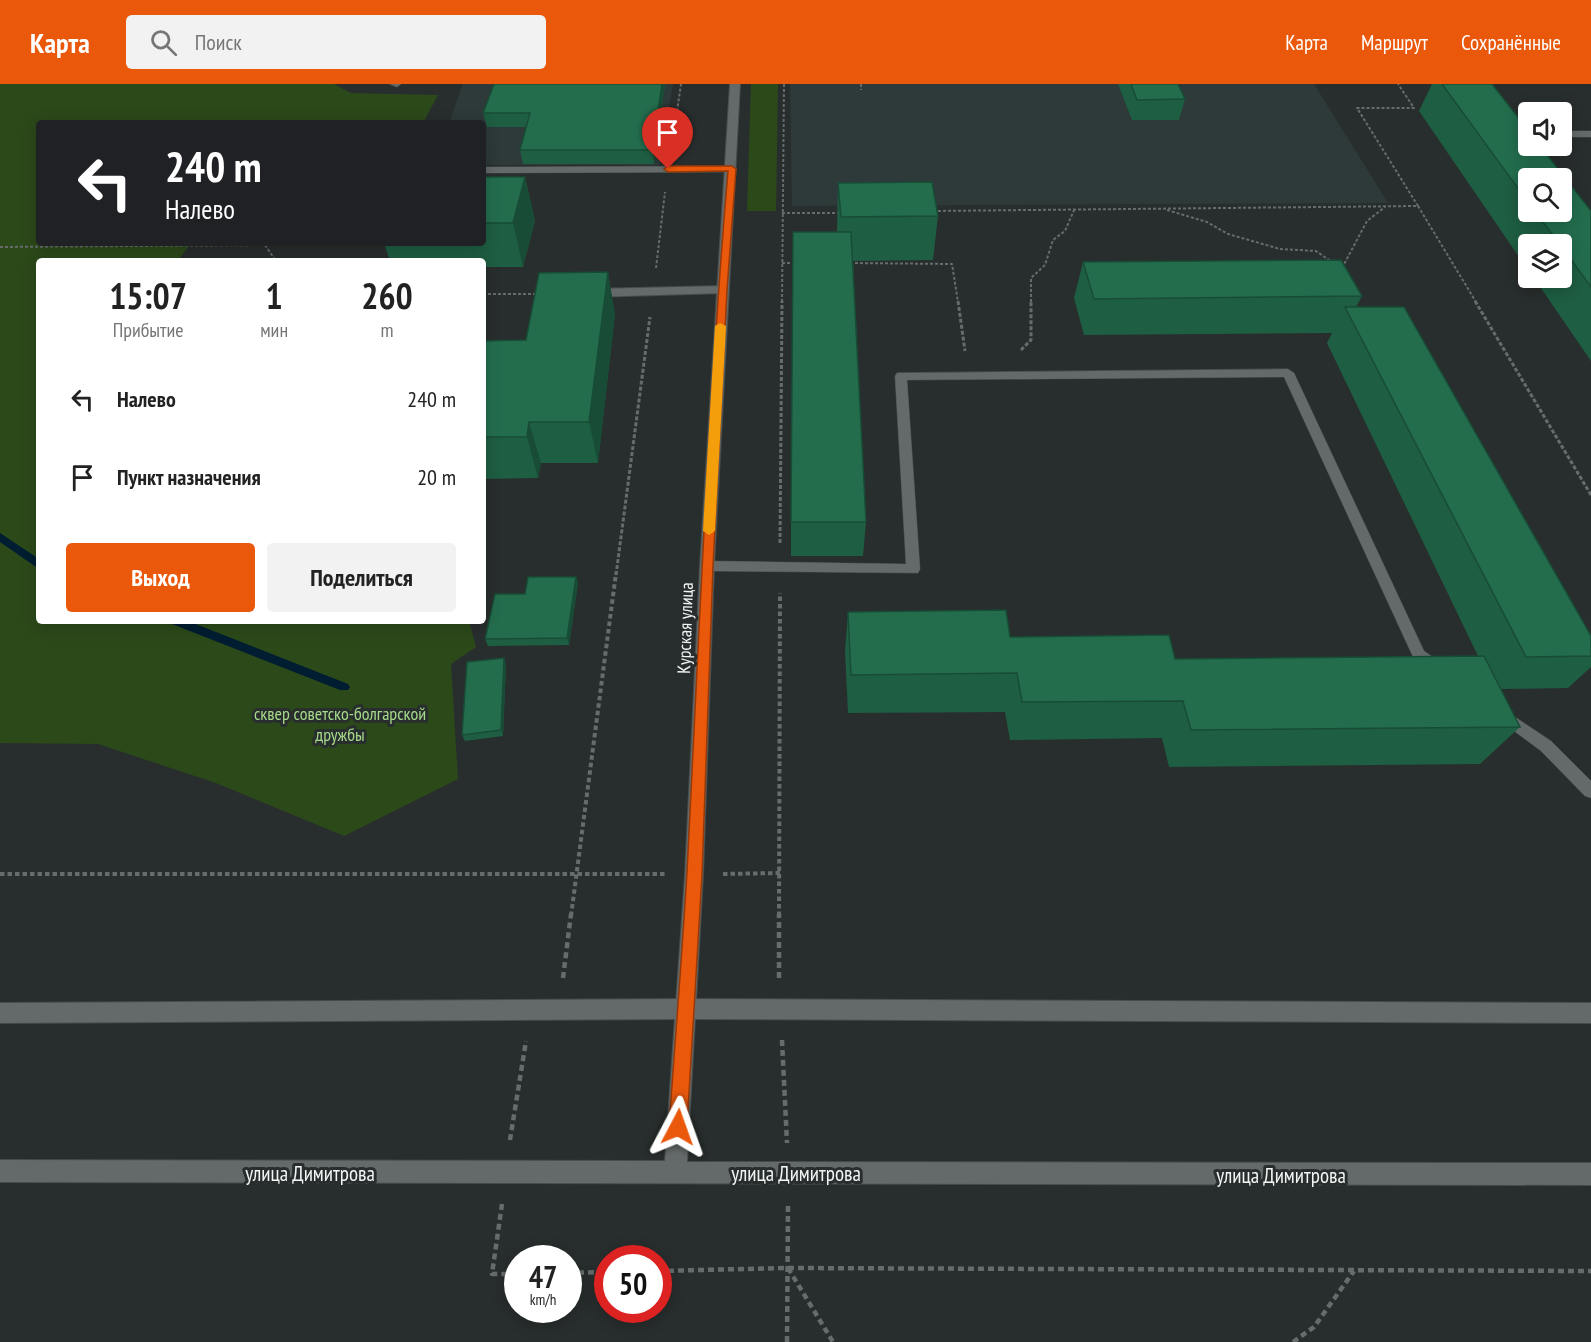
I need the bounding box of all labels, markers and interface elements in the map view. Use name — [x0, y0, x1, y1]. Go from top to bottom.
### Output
search box — [126, 15, 546, 69]
text: Карта — [30, 24, 90, 61]
icon: search — [147, 26, 180, 59]
text: Поиск — [195, 28, 242, 56]
text: Карта — [1285, 29, 1328, 56]
text: Маршрут — [1361, 29, 1428, 56]
text: Сохранённые — [1461, 29, 1561, 56]
map controls — [1518, 102, 1572, 288]
button: sound — [1518, 102, 1572, 156]
pin — [642, 107, 693, 169]
icon: arrive — [651, 116, 684, 149]
text: 240 m — [165, 139, 262, 194]
icon: left — [66, 144, 144, 222]
button: search — [1518, 168, 1572, 222]
text: Налево — [165, 192, 235, 226]
button: layers — [1518, 234, 1572, 288]
text: 15:07 — [109, 272, 187, 319]
text: 1 — [266, 272, 283, 319]
text: 260 — [361, 272, 413, 319]
text: Прибытие — [113, 317, 184, 343]
text: мин — [260, 317, 288, 343]
text: m — [381, 317, 394, 343]
icon: left — [66, 383, 99, 416]
text: Налево — [117, 385, 176, 413]
text: 240 m — [407, 385, 456, 413]
icon: arrive — [66, 461, 99, 494]
text: Пункт назначения — [117, 463, 261, 491]
text: 20 m — [417, 463, 456, 491]
button: Выход — [66, 543, 255, 612]
button: Поделиться — [267, 543, 456, 612]
street label: Курская улица — [672, 582, 698, 674]
park label: сквер советско-болгарской дружбы — [254, 702, 426, 746]
position arrow — [646, 1095, 710, 1159]
street label: улица Димитрова — [245, 1160, 375, 1187]
street label: улица Димитрова — [731, 1160, 861, 1187]
street label: улица Димитрова — [1216, 1162, 1346, 1189]
speed limit sign: 50 — [594, 1245, 672, 1323]
text: 47 — [529, 1257, 557, 1296]
text: km/h — [530, 1290, 556, 1309]

